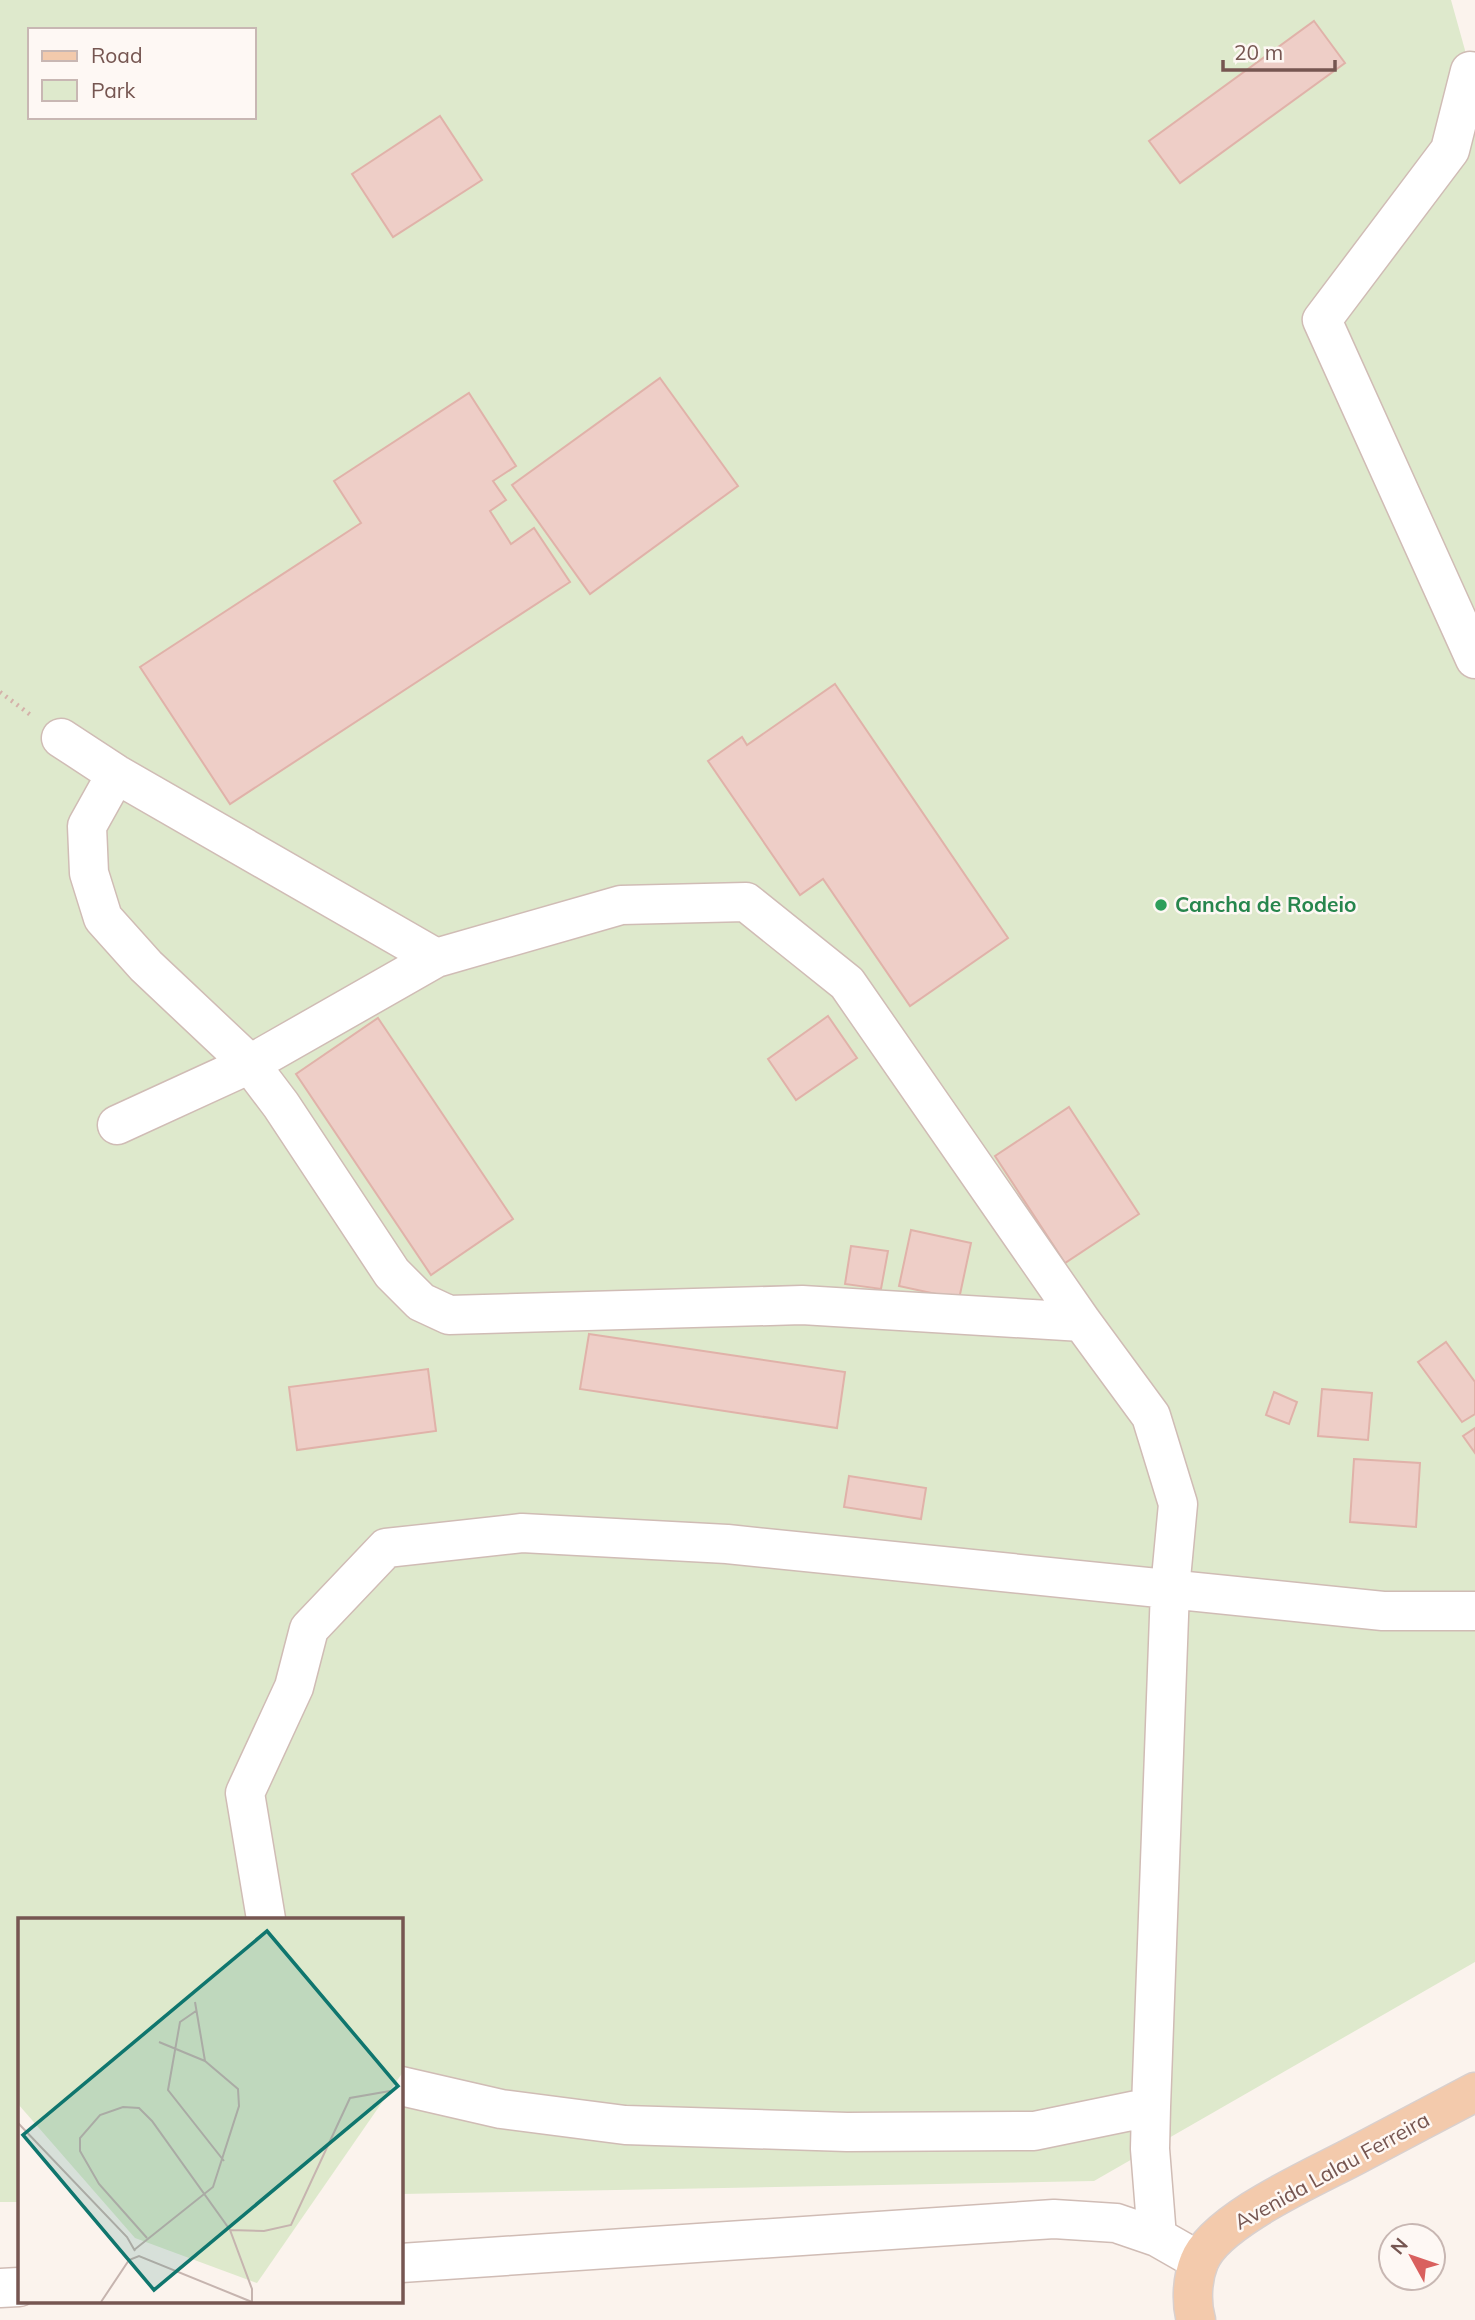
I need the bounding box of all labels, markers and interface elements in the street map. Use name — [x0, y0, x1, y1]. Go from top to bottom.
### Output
legend — [28, 28, 256, 119]
scale bar — [1223, 28, 1335, 72]
text: 20 m — [1234, 39, 1283, 65]
text: Road — [91, 42, 142, 68]
text: Park — [91, 77, 135, 103]
place label: Cancha de Rodeio — [1175, 891, 1356, 917]
marker: Cancha de Rodeio — [1153, 897, 1169, 913]
inset map — [18, 1918, 402, 2302]
street label: Avenida Lalau Ferreira — [1229, 2106, 1434, 2235]
north arrow — [1377, 2222, 1447, 2292]
text: N — [1385, 2233, 1413, 2259]

